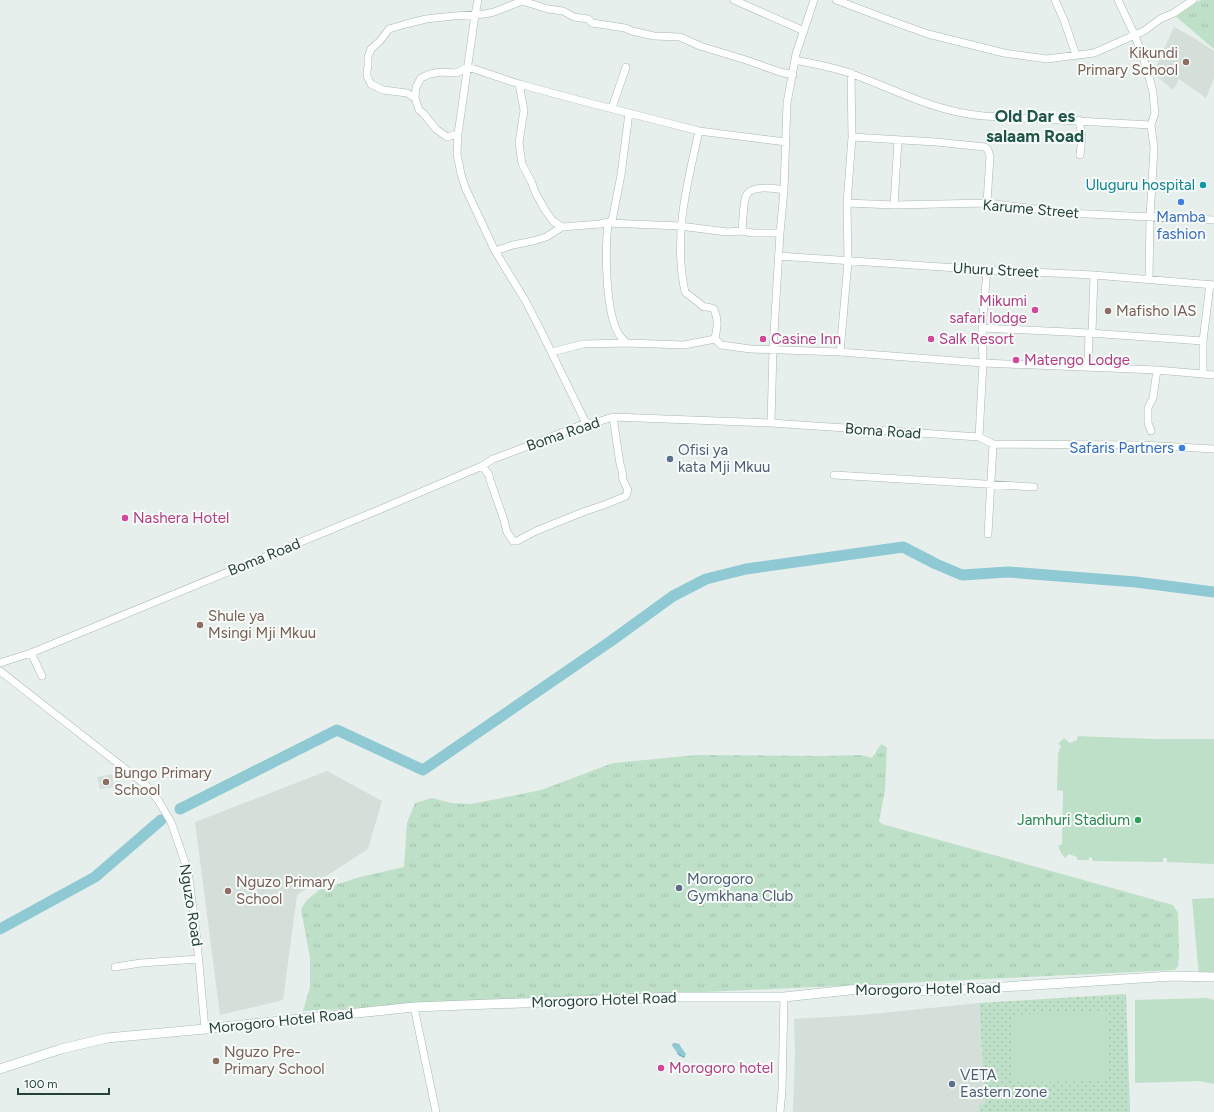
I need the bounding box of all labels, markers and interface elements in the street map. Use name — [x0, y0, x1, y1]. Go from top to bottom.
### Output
place label: Kikundi Primary School — [1077, 44, 1178, 79]
marker: Kikundi Primary School — [1181, 57, 1191, 67]
district label: Old Dar es salaam Road — [986, 106, 1084, 146]
place label: Uluguru hospital — [1085, 176, 1195, 194]
marker: Uluguru hospital — [1198, 180, 1208, 190]
street label: Karume Street — [982, 196, 1080, 222]
marker: Mamba fashion — [1176, 197, 1186, 207]
place label: Mamba fashion — [1156, 208, 1206, 243]
street label: Uhuru Street — [952, 259, 1040, 281]
place label: Mikumi safari lodge — [949, 292, 1027, 327]
place label: Mafisho IAS — [1116, 302, 1197, 320]
marker: Mikumi safari lodge — [1030, 305, 1040, 315]
marker: Mafisho IAS — [1103, 306, 1113, 316]
place label: Casine Inn — [771, 330, 841, 348]
place label: Salk Resort — [939, 330, 1014, 348]
marker: Casine Inn — [758, 334, 768, 344]
marker: Salk Resort — [926, 334, 936, 344]
place label: Matengo Lodge — [1024, 351, 1130, 369]
marker: Matengo Lodge — [1011, 355, 1021, 365]
street label: Boma Road — [524, 413, 602, 455]
street label: Boma Road — [844, 419, 922, 443]
place label: Safaris Partners — [1069, 439, 1174, 457]
place label: Ofisi ya kata Mji Mkuu — [678, 441, 770, 476]
marker: Safaris Partners — [1177, 443, 1187, 453]
marker: Ofisi ya kata Mji Mkuu — [665, 454, 675, 464]
place label: Nashera Hotel — [133, 509, 229, 527]
marker: Nashera Hotel — [120, 513, 130, 523]
street label: Boma Road — [225, 534, 303, 580]
place label: Shule ya Msingi Mji Mkuu — [208, 607, 316, 642]
marker: Shule ya Msingi Mji Mkuu — [195, 620, 205, 630]
place label: Bungo Primary School — [114, 764, 212, 799]
marker: Bungo Primary School — [101, 777, 111, 787]
place label: Jamhuri Stadium — [1017, 811, 1130, 829]
marker: Jamhuri Stadium — [1133, 815, 1143, 825]
street label: Nguzo Road — [176, 863, 206, 947]
place label: Morogoro Gymkhana Club — [687, 870, 794, 905]
place label: Nguzo Primary School — [236, 873, 335, 908]
marker: Morogoro Gymkhana Club — [674, 883, 684, 893]
marker: Nguzo Primary School — [223, 886, 233, 896]
street label: Morogoro Hotel Road — [855, 979, 1001, 999]
street label: Morogoro Hotel Road — [531, 988, 677, 1012]
street label: Morogoro Hotel Road — [208, 1004, 354, 1038]
place label: Nguzo Pre- Primary School — [224, 1043, 325, 1078]
marker: Nguzo Pre- Primary School — [211, 1056, 221, 1066]
place label: Morogoro hotel — [669, 1059, 773, 1077]
marker: Morogoro hotel — [656, 1063, 666, 1073]
place label: VETA Eastern zone — [960, 1066, 1047, 1101]
scale bar — [18, 1070, 109, 1096]
text: 100 m — [24, 1077, 58, 1091]
marker: VETA Eastern zone — [947, 1079, 957, 1089]

